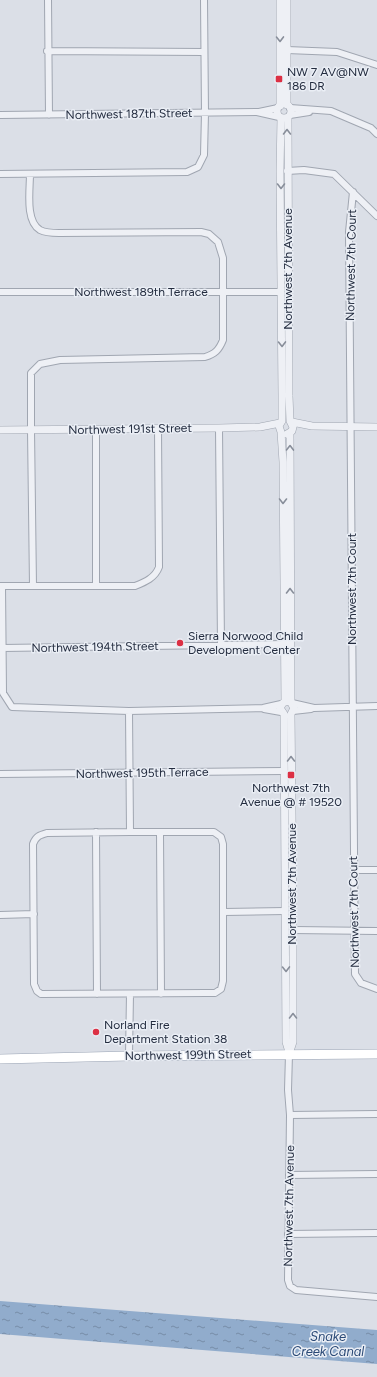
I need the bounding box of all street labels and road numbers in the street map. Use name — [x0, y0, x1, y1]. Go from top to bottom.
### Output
street label: Northwest 187th Street — [65, 106, 193, 122]
street label: Northwest 7th Avenue — [281, 208, 295, 330]
street label: Northwest 7th Court — [343, 208, 359, 321]
street label: Northwest 189th Terrace — [74, 285, 208, 299]
street label: Northwest 191st Street — [68, 421, 192, 437]
street label: Northwest 7th Court — [345, 533, 359, 645]
street label: Northwest 194th Street — [31, 639, 159, 655]
street label: Northwest 195th Terrace — [75, 765, 209, 781]
street label: Northwest 7th Avenue — [285, 823, 299, 945]
street label: Northwest 7th Court — [346, 855, 362, 968]
street label: Northwest 199th Street — [125, 1047, 252, 1063]
street label: Northwest 7th Avenue — [281, 1145, 297, 1267]

